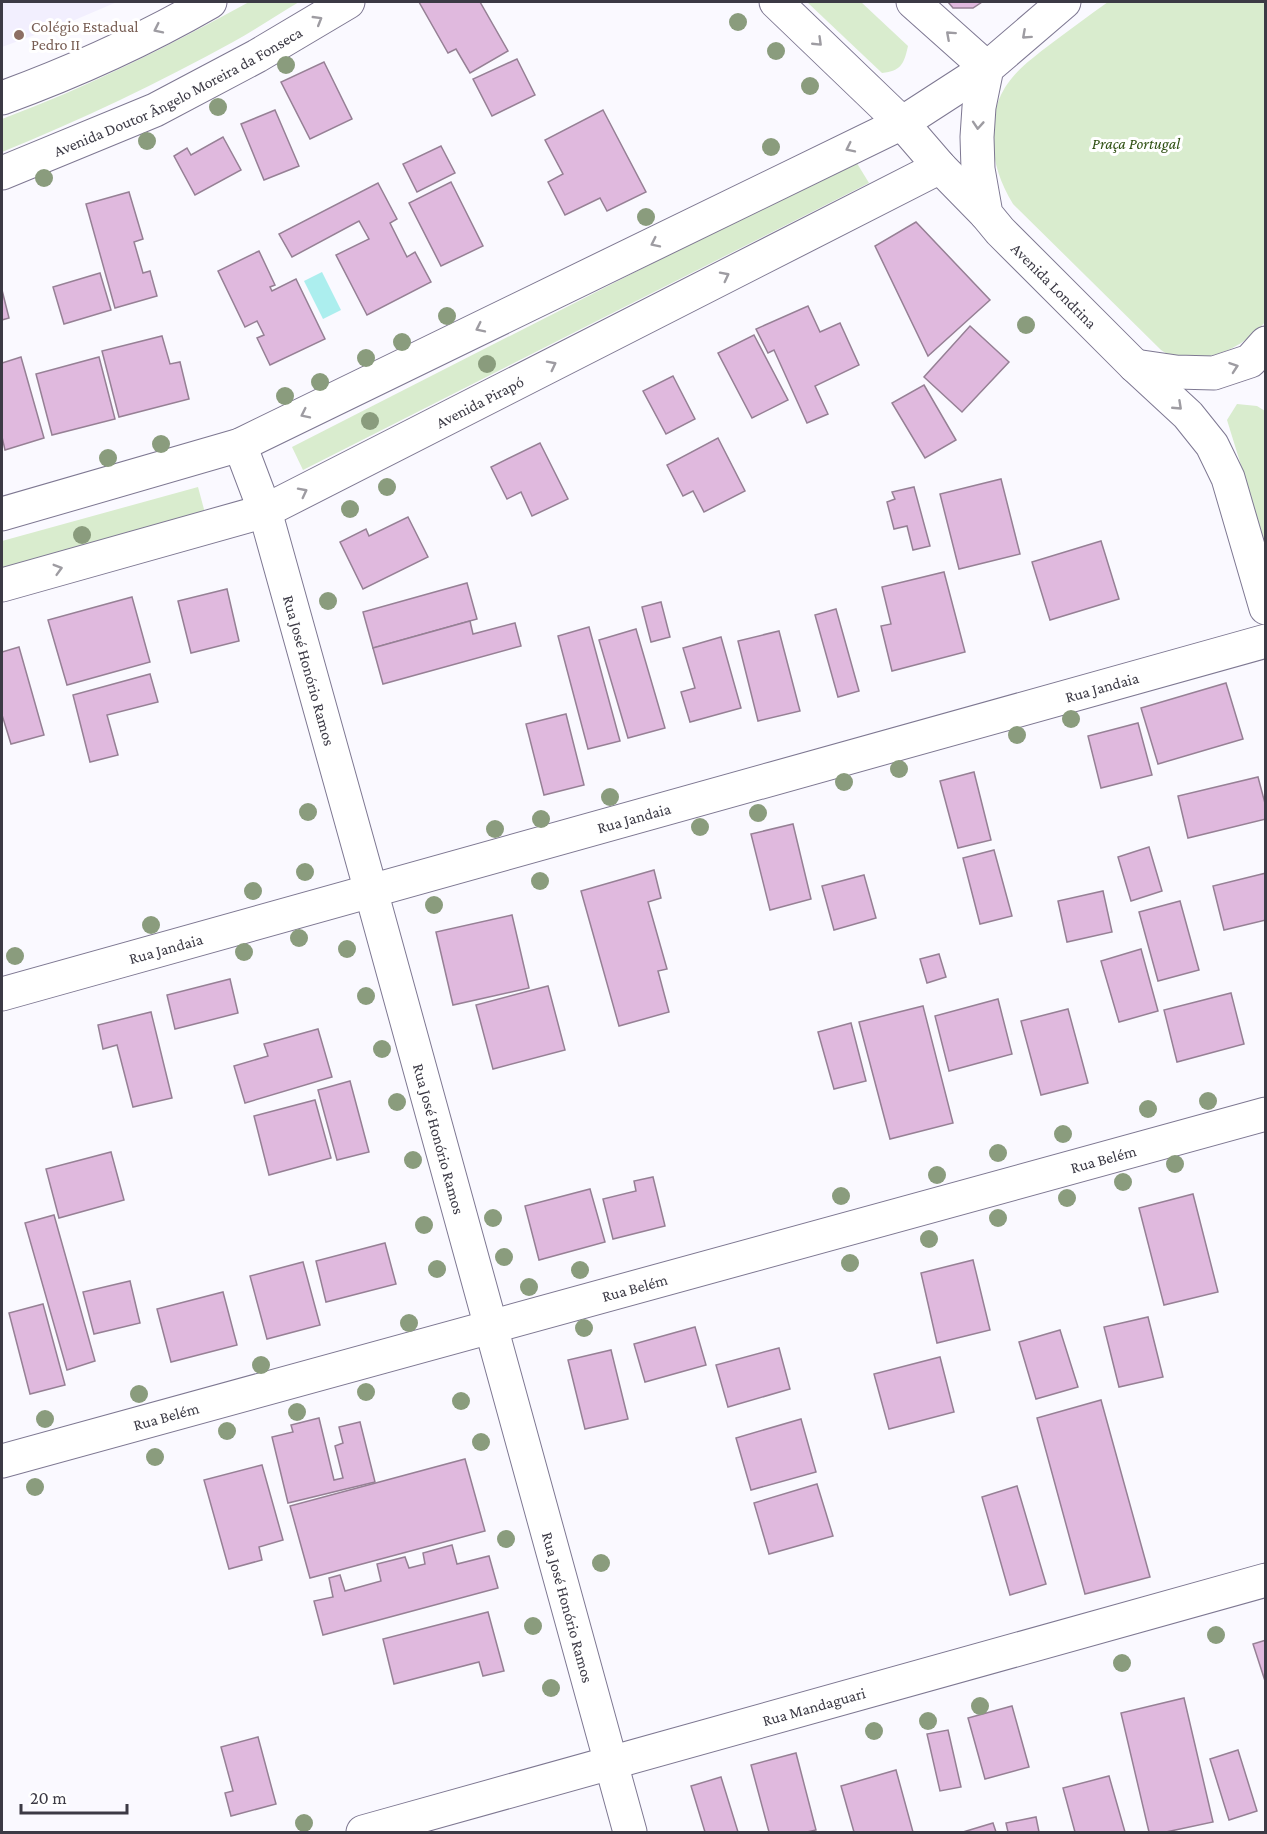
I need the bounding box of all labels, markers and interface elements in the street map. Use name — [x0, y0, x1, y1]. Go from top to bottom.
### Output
one-way arrow — [312, 15, 322, 27]
place label: Colégio Estadual Pedro II — [31, 18, 139, 53]
one-way arrow — [154, 22, 165, 33]
street label: Avenida Doutor Ângelo Moreira da Fonseca — [51, 23, 306, 160]
marker: Colégio Estadual Pedro II — [12, 28, 26, 42]
one-way arrow — [1022, 28, 1033, 39]
one-way arrow — [946, 31, 957, 42]
one-way arrow — [811, 35, 822, 46]
one-way arrow — [972, 121, 985, 130]
park label: Praça Portugal — [1092, 135, 1181, 153]
one-way arrow — [845, 141, 856, 153]
one-way arrow — [651, 236, 662, 247]
street label: Avenida Londrina — [1008, 240, 1101, 332]
one-way arrow — [719, 272, 730, 283]
one-way arrow — [476, 321, 487, 333]
one-way arrow — [545, 361, 556, 372]
one-way arrow — [1228, 361, 1239, 374]
street label: Avenida Pirapó — [433, 373, 526, 431]
one-way arrow — [1170, 398, 1181, 409]
one-way arrow — [300, 406, 311, 418]
one-way arrow — [297, 487, 308, 499]
one-way arrow — [52, 564, 63, 576]
street label: Rua José Honório Ramos — [280, 593, 338, 748]
street label: Rua Jandaia — [1063, 669, 1141, 706]
street label: Rua Jandaia — [595, 800, 673, 836]
street label: Rua Jandaia — [127, 930, 205, 967]
street label: Rua José Honório Ramos — [410, 1062, 468, 1216]
street label: Rua Belém — [1069, 1142, 1138, 1176]
street label: Rua Belém — [600, 1271, 670, 1305]
street label: Rua Belém — [131, 1399, 201, 1434]
street label: Rua José Honório Ramos — [539, 1530, 597, 1685]
street label: Rua Mandaguari — [760, 1684, 867, 1729]
scale bar — [21, 1777, 128, 1815]
text: 20 m — [30, 1788, 67, 1808]

